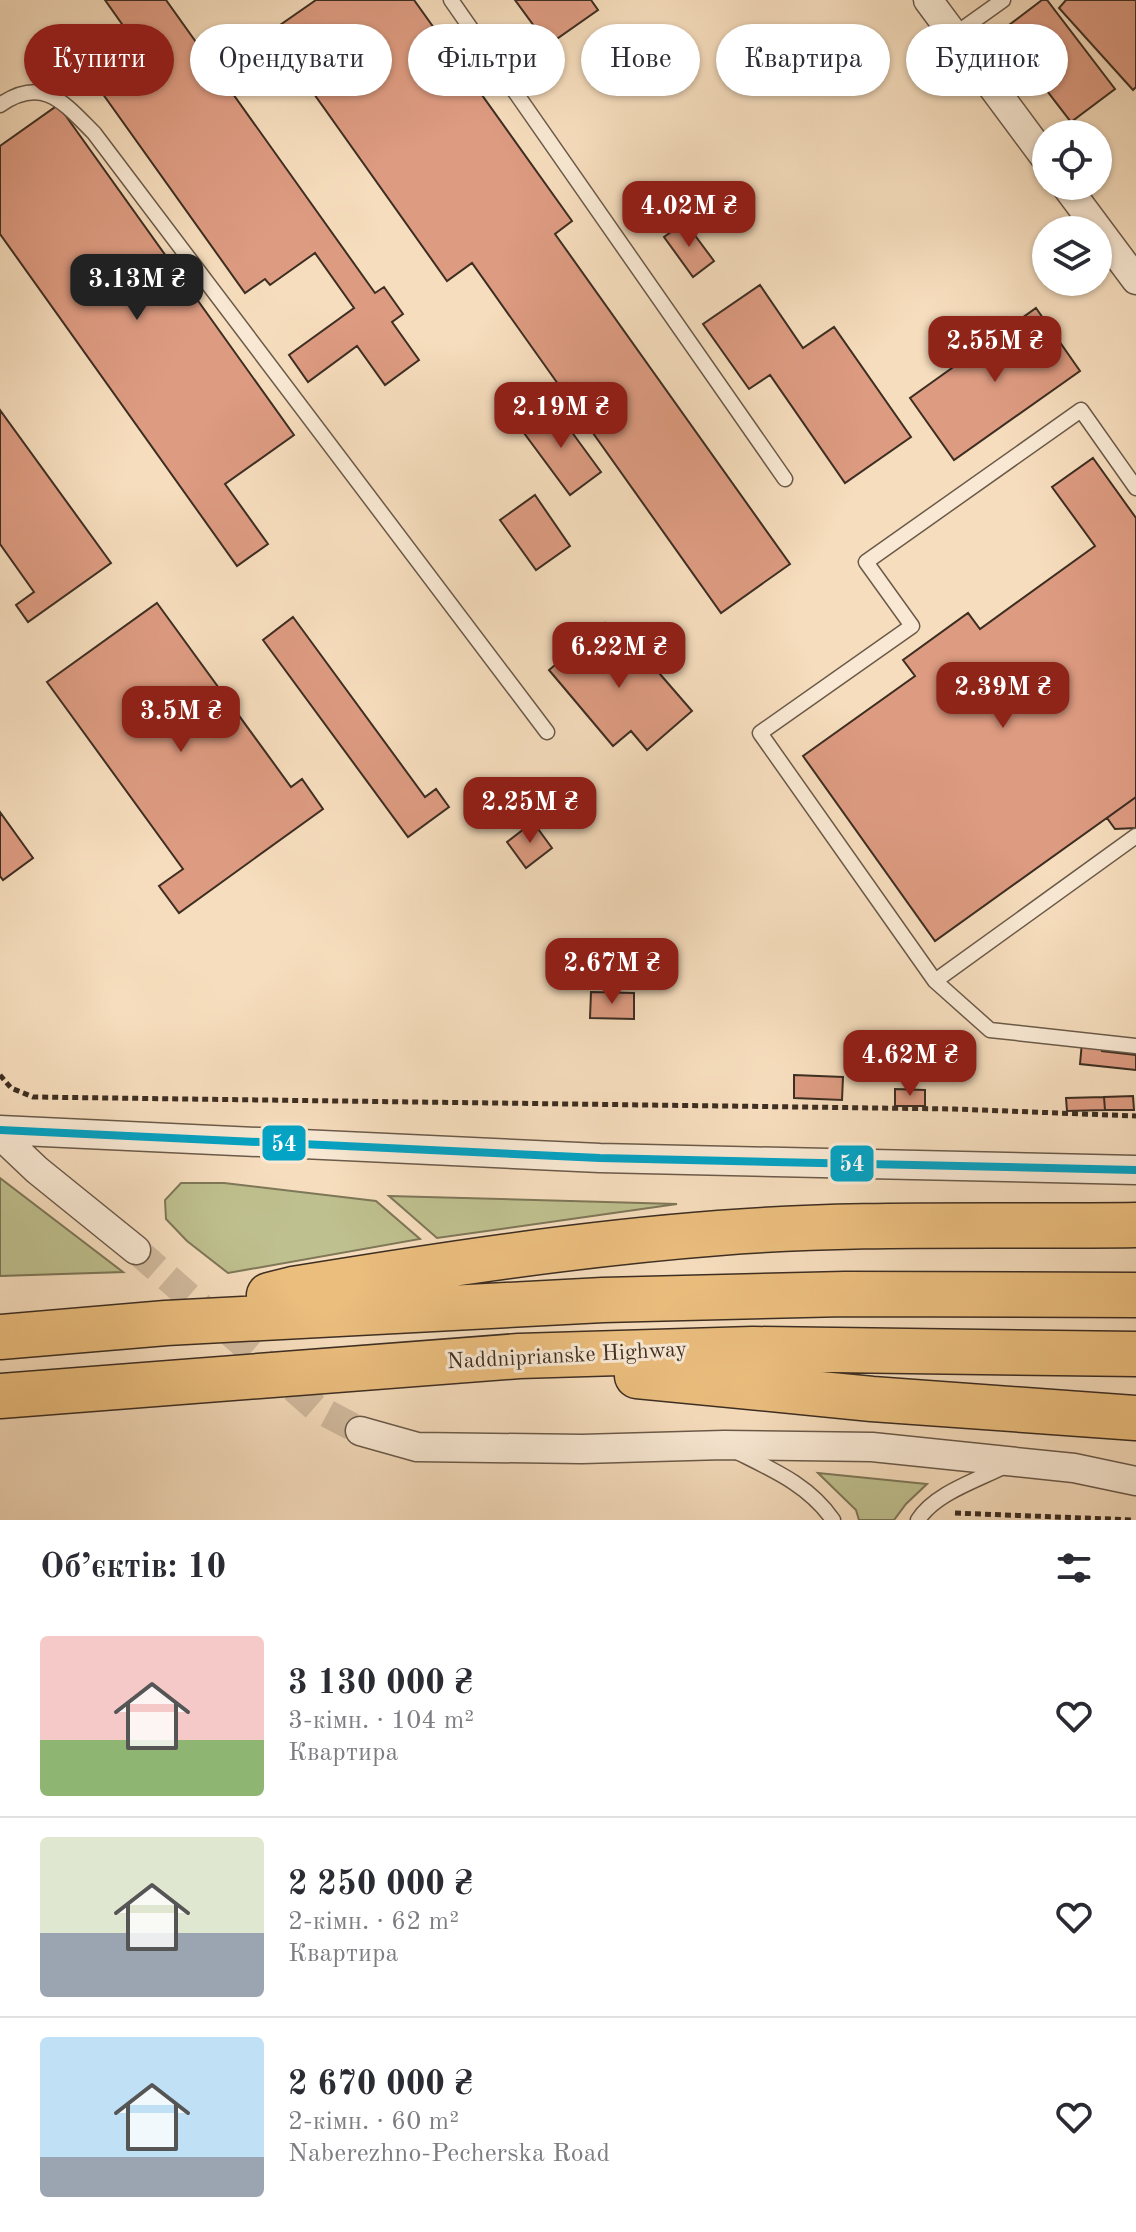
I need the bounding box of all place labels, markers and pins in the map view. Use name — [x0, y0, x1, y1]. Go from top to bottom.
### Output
pin: 4.02M ₴ — [615, 181, 763, 249]
pin: 3.13M ₴ — [63, 254, 211, 322]
pin: 2.55M ₴ — [921, 316, 1069, 384]
pin: 2.19M ₴ — [487, 382, 635, 450]
pin: 6.22M ₴ — [545, 622, 693, 690]
pin: 2.39M ₴ — [929, 662, 1077, 730]
pin: 3.5M ₴ — [116, 686, 246, 754]
pin: 2.25M ₴ — [456, 777, 604, 845]
pin: 2.67M ₴ — [538, 938, 686, 1006]
pin: 4.62M ₴ — [836, 1030, 984, 1098]

